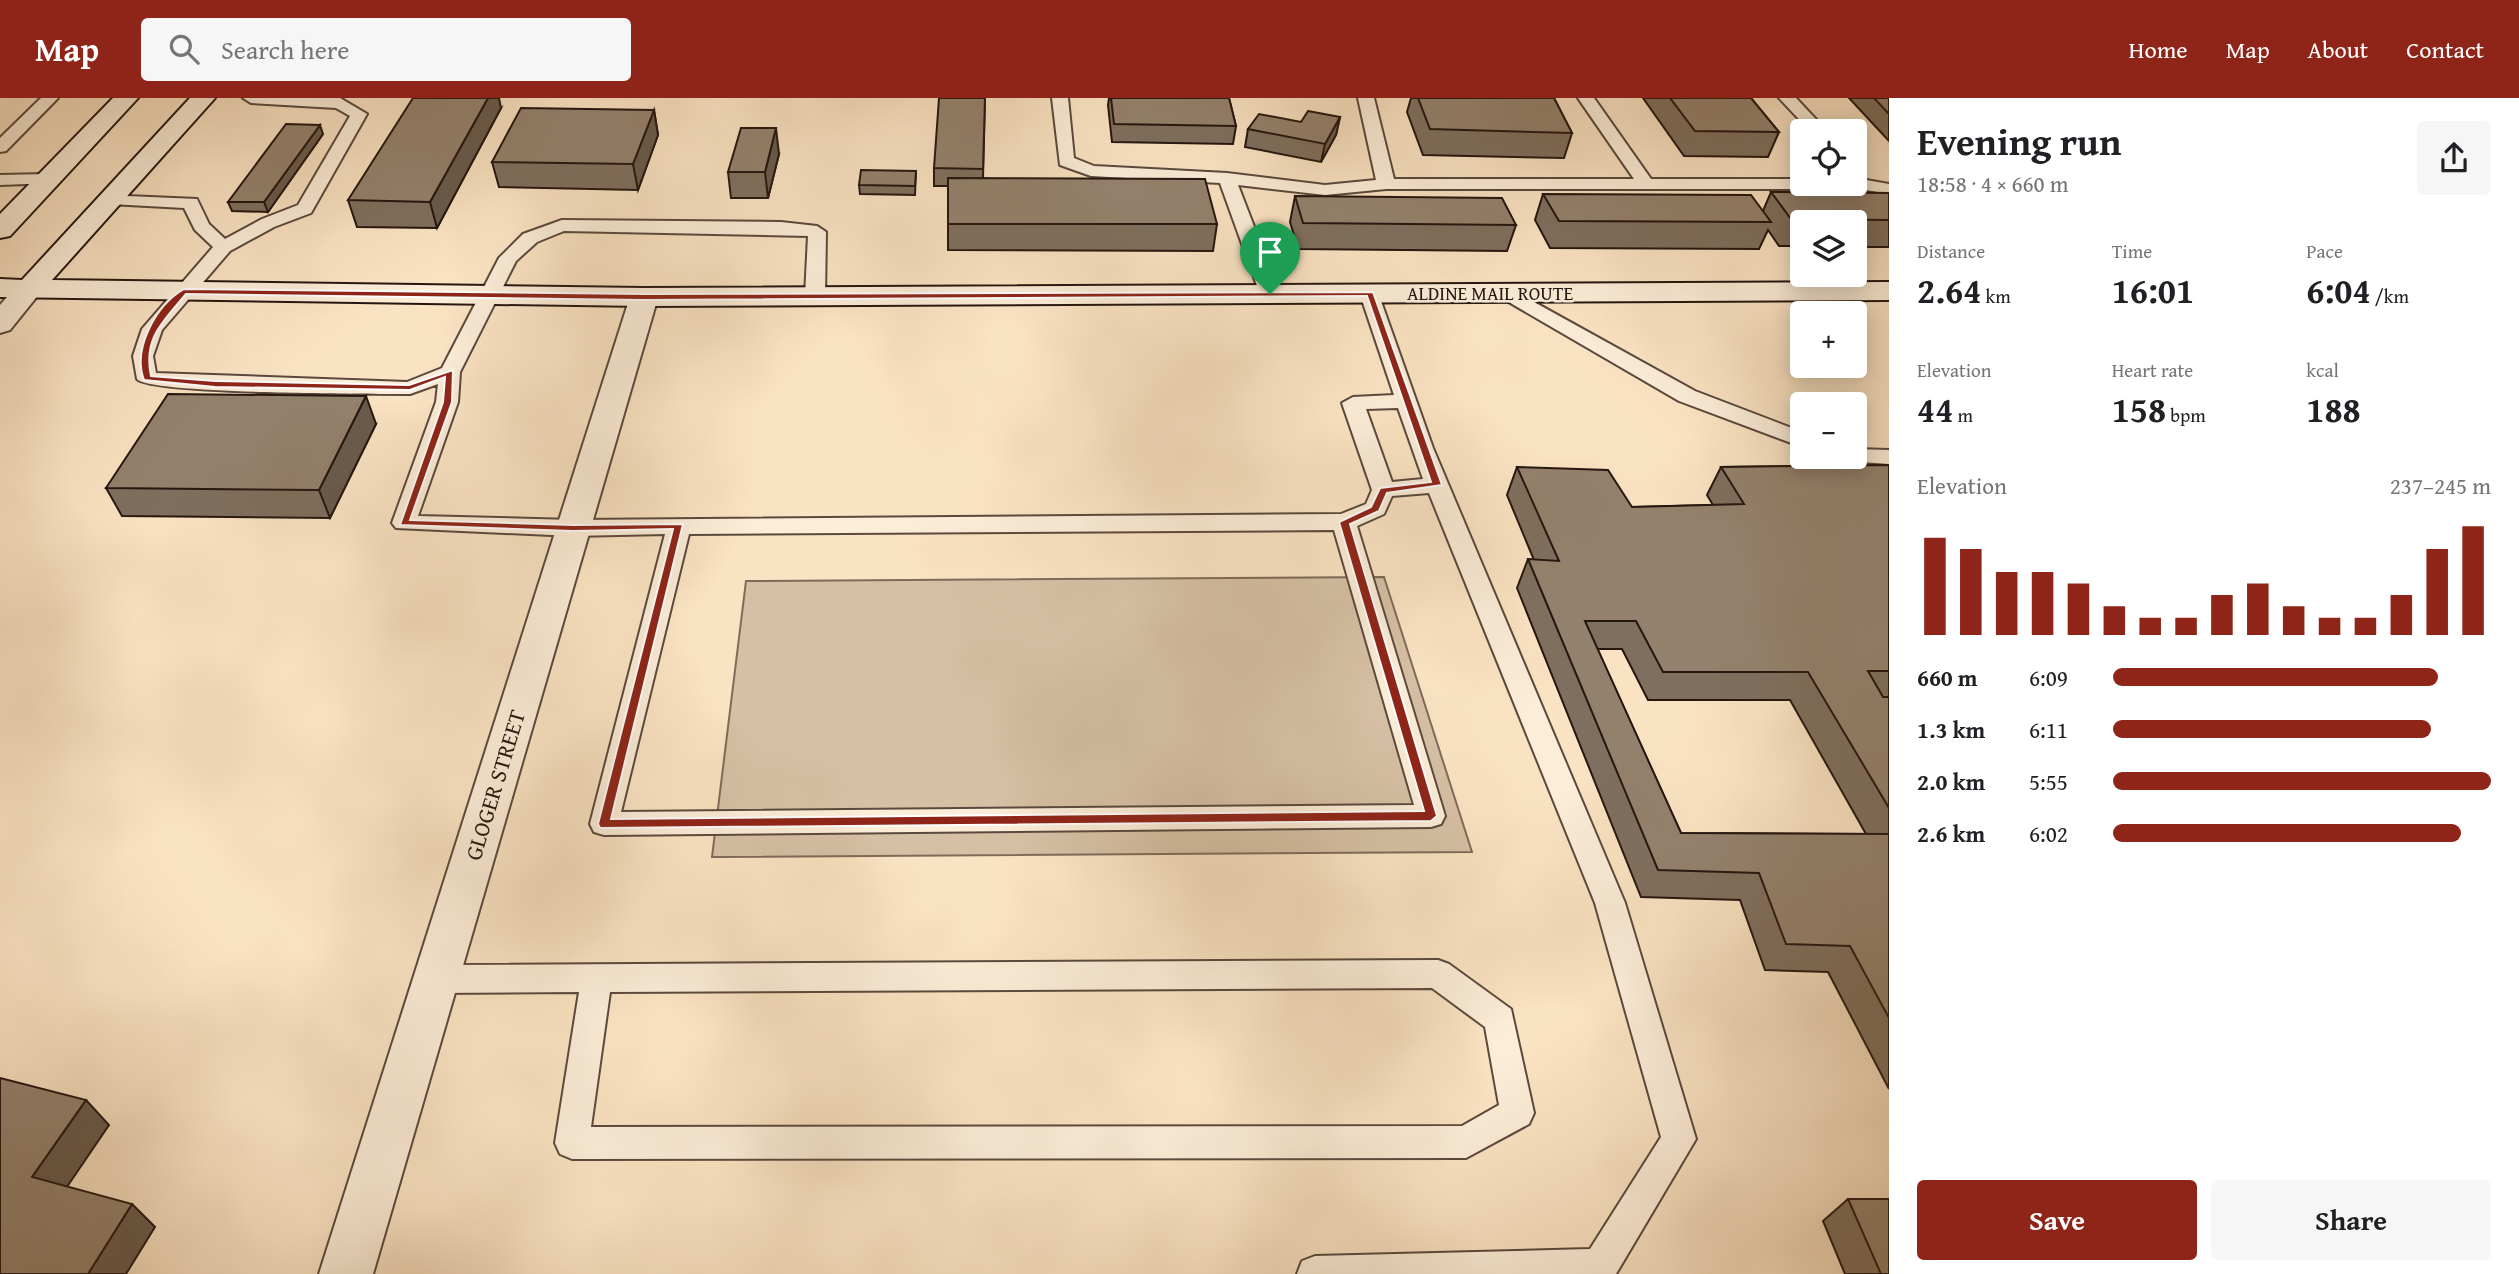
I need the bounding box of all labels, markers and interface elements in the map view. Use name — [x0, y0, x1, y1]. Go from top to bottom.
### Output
search box — [141, 18, 631, 81]
text: Map — [35, 25, 99, 73]
icon: search — [165, 30, 203, 68]
text: Search here — [221, 30, 349, 69]
text: Home — [2129, 32, 2188, 67]
text: Map — [2226, 32, 2270, 67]
text: About — [2308, 32, 2368, 67]
text: Contact — [2406, 32, 2484, 67]
text: Evening run — [1917, 113, 2121, 169]
map controls — [1790, 119, 1867, 469]
button: locate — [1790, 119, 1867, 196]
button: share — [2417, 121, 2491, 195]
text: 18:58 · 4 × 660 m — [1917, 167, 2069, 200]
button: layers — [1790, 210, 1867, 287]
pin — [1240, 222, 1300, 294]
icon: arrive — [1251, 233, 1289, 271]
text: Distance — [1917, 237, 1985, 265]
text: Time — [2112, 237, 2152, 265]
text: Pace — [2306, 237, 2343, 265]
text: 2.64 — [1917, 265, 1981, 316]
text: 16:01 — [2112, 265, 2194, 316]
text: 6:04 — [2306, 265, 2371, 316]
street label: ALDINE MAIL ROUTE — [1407, 279, 1573, 307]
text: km — [1981, 282, 2011, 310]
text: /km — [2371, 282, 2409, 310]
button: + — [1790, 301, 1867, 378]
text: Elevation — [1917, 356, 1991, 384]
text: Heart rate — [2112, 356, 2193, 384]
text: kcal — [2306, 356, 2339, 384]
text: 44 — [1917, 384, 1953, 435]
text: 158 — [2112, 384, 2166, 435]
text: 188 — [2306, 384, 2361, 435]
button: − — [1790, 392, 1867, 469]
text: m — [1953, 401, 1973, 429]
text: bpm — [2166, 401, 2206, 429]
text: Elevation — [1917, 469, 2007, 502]
text: 237–245 m — [2390, 469, 2491, 502]
text: 660 m — [1917, 661, 1978, 694]
text: 6:09 — [2029, 661, 2068, 694]
street label: GLOGER STREET — [456, 705, 533, 864]
text: 1.3 km — [1917, 713, 1985, 746]
text: 6:11 — [2029, 713, 2068, 746]
text: 2.0 km — [1917, 765, 1985, 798]
text: 5:55 — [2029, 765, 2068, 798]
text: 2.6 km — [1917, 817, 1985, 850]
text: 6:02 — [2029, 817, 2068, 850]
button: Save — [1917, 1180, 2197, 1260]
button: Share — [2211, 1180, 2491, 1260]

